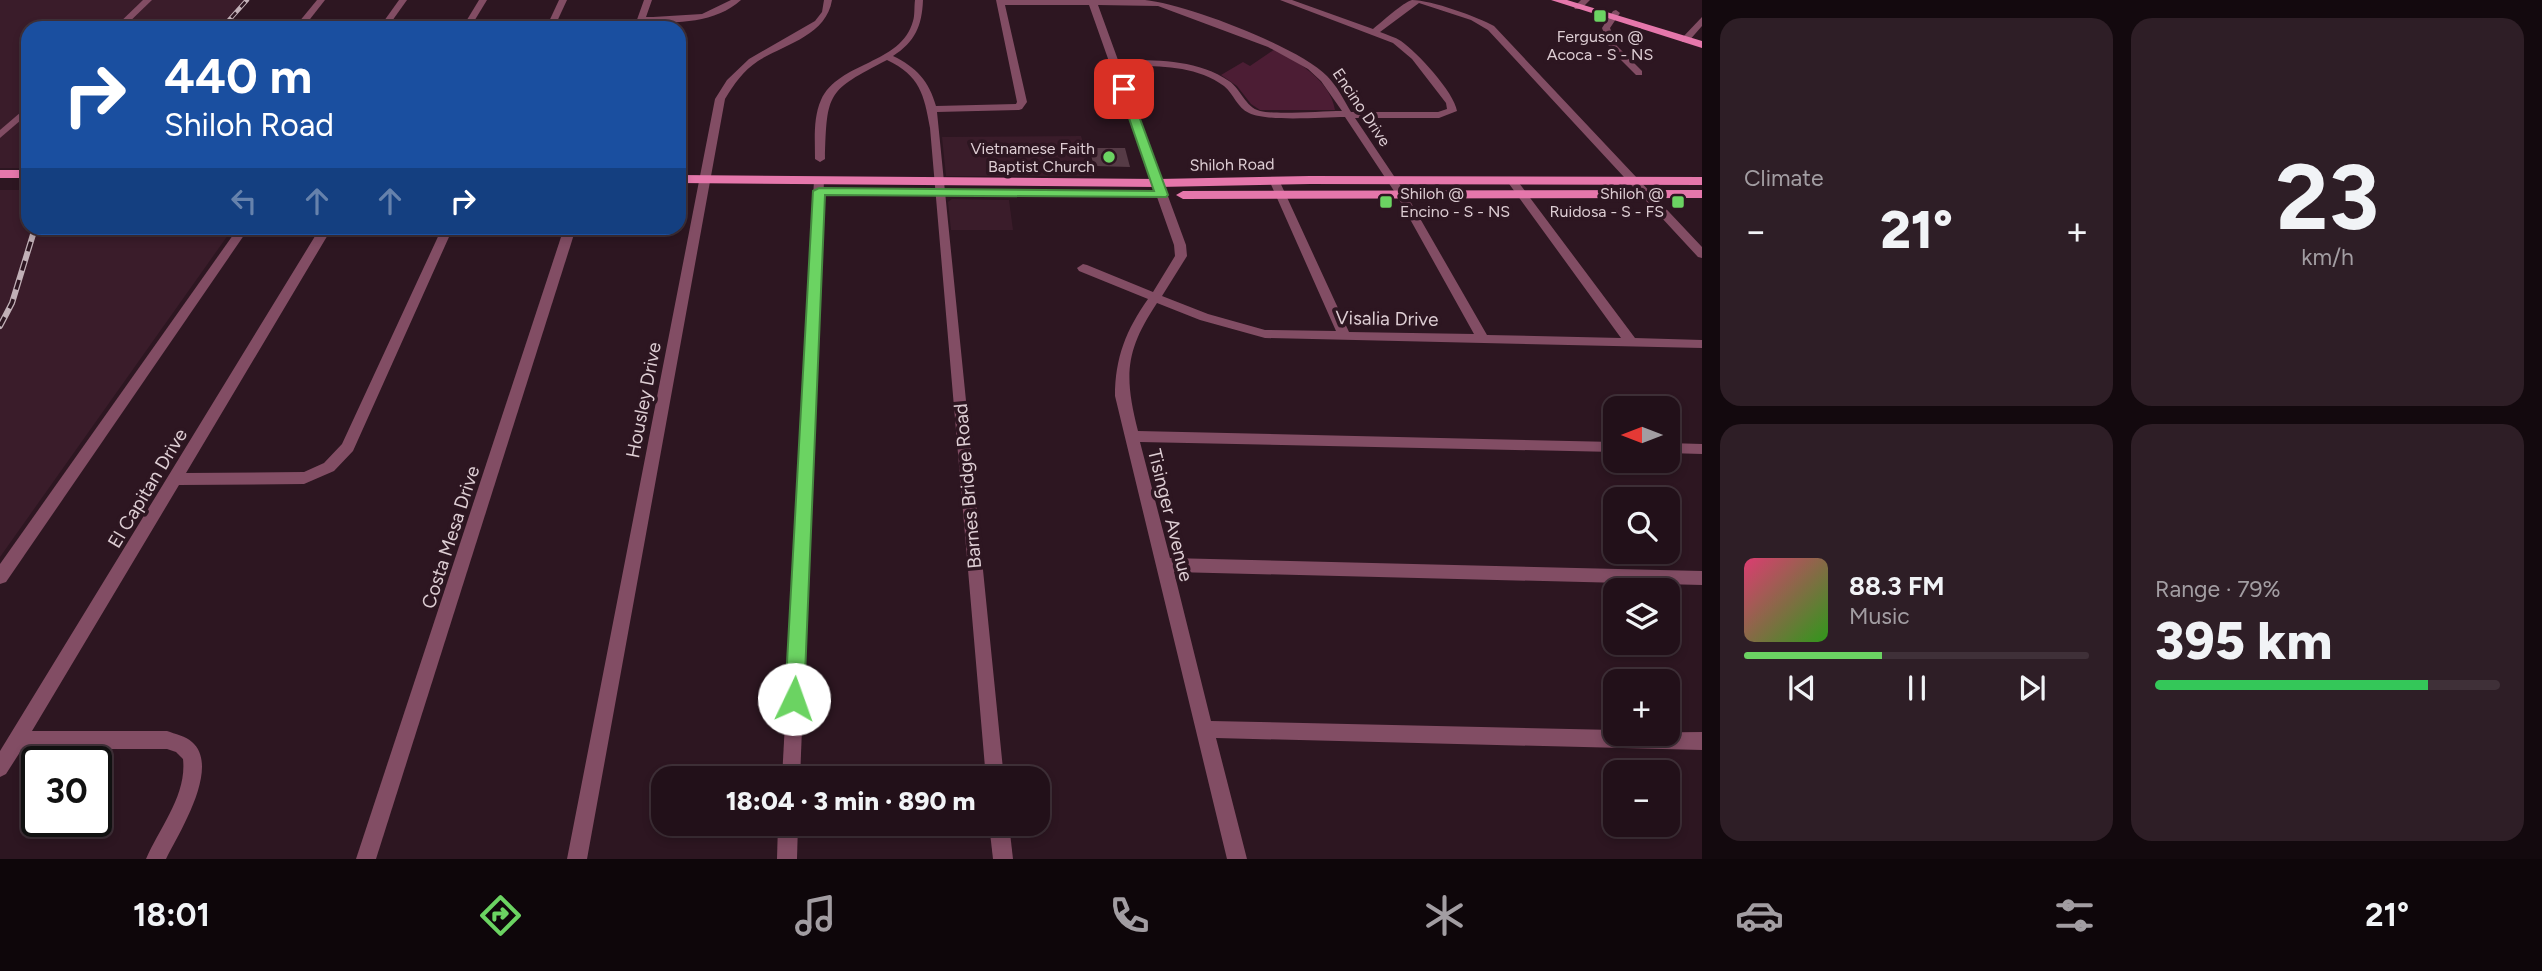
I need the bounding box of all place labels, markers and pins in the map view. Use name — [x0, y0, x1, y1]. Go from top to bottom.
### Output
marker: Ferguson @ Acoca - S - NS — [1592, 8, 1608, 24]
place label: Ferguson @ Acoca - S - NS — [1547, 27, 1654, 64]
pin — [1094, 59, 1154, 119]
place label: Vietnamese Faith Baptist Church — [970, 139, 1095, 176]
marker: Vietnamese Faith Baptist Church — [1101, 149, 1117, 165]
place label: Shiloh @ Encino - S - NS — [1400, 184, 1510, 221]
place label: Shiloh @ Ruidosa - S - FS — [1550, 184, 1664, 221]
marker: Shiloh @ Encino - S - NS — [1378, 194, 1394, 210]
marker: Shiloh @ Ruidosa - S - FS — [1670, 194, 1686, 210]

